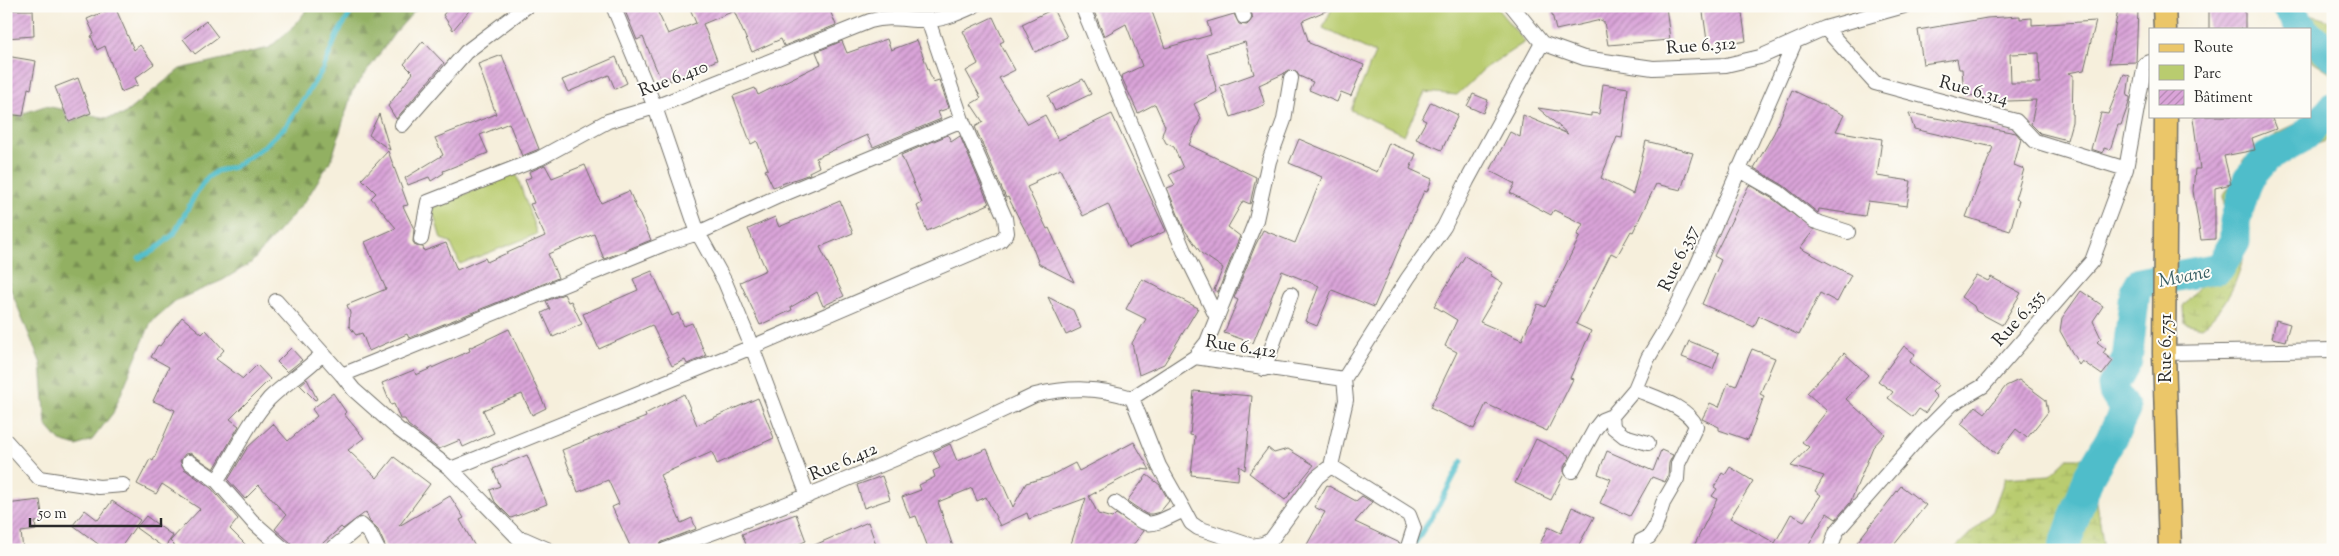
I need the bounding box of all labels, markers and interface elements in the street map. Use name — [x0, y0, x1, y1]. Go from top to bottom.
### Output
legend — [2149, 28, 2312, 118]
street label: Rue 6.312 — [1665, 32, 1738, 62]
text: Route — [2194, 38, 2233, 59]
street label: Rue 6.410 — [635, 55, 712, 105]
text: Parc — [2194, 64, 2222, 85]
street label: Rue 6.314 — [1936, 70, 2011, 114]
text: Bâtiment — [2194, 88, 2253, 109]
street label: Rue 6.357 — [1653, 221, 1707, 296]
water label: Mvane — [2156, 259, 2213, 296]
street label: Rue 6.355 — [1987, 285, 2052, 353]
street label: Rue 6.751 — [2154, 313, 2180, 383]
street label: Rue 6.412 — [1203, 330, 1279, 367]
street label: Rue 6.412 — [806, 437, 882, 489]
scale bar — [30, 496, 161, 528]
text: 50 m — [37, 504, 67, 525]

